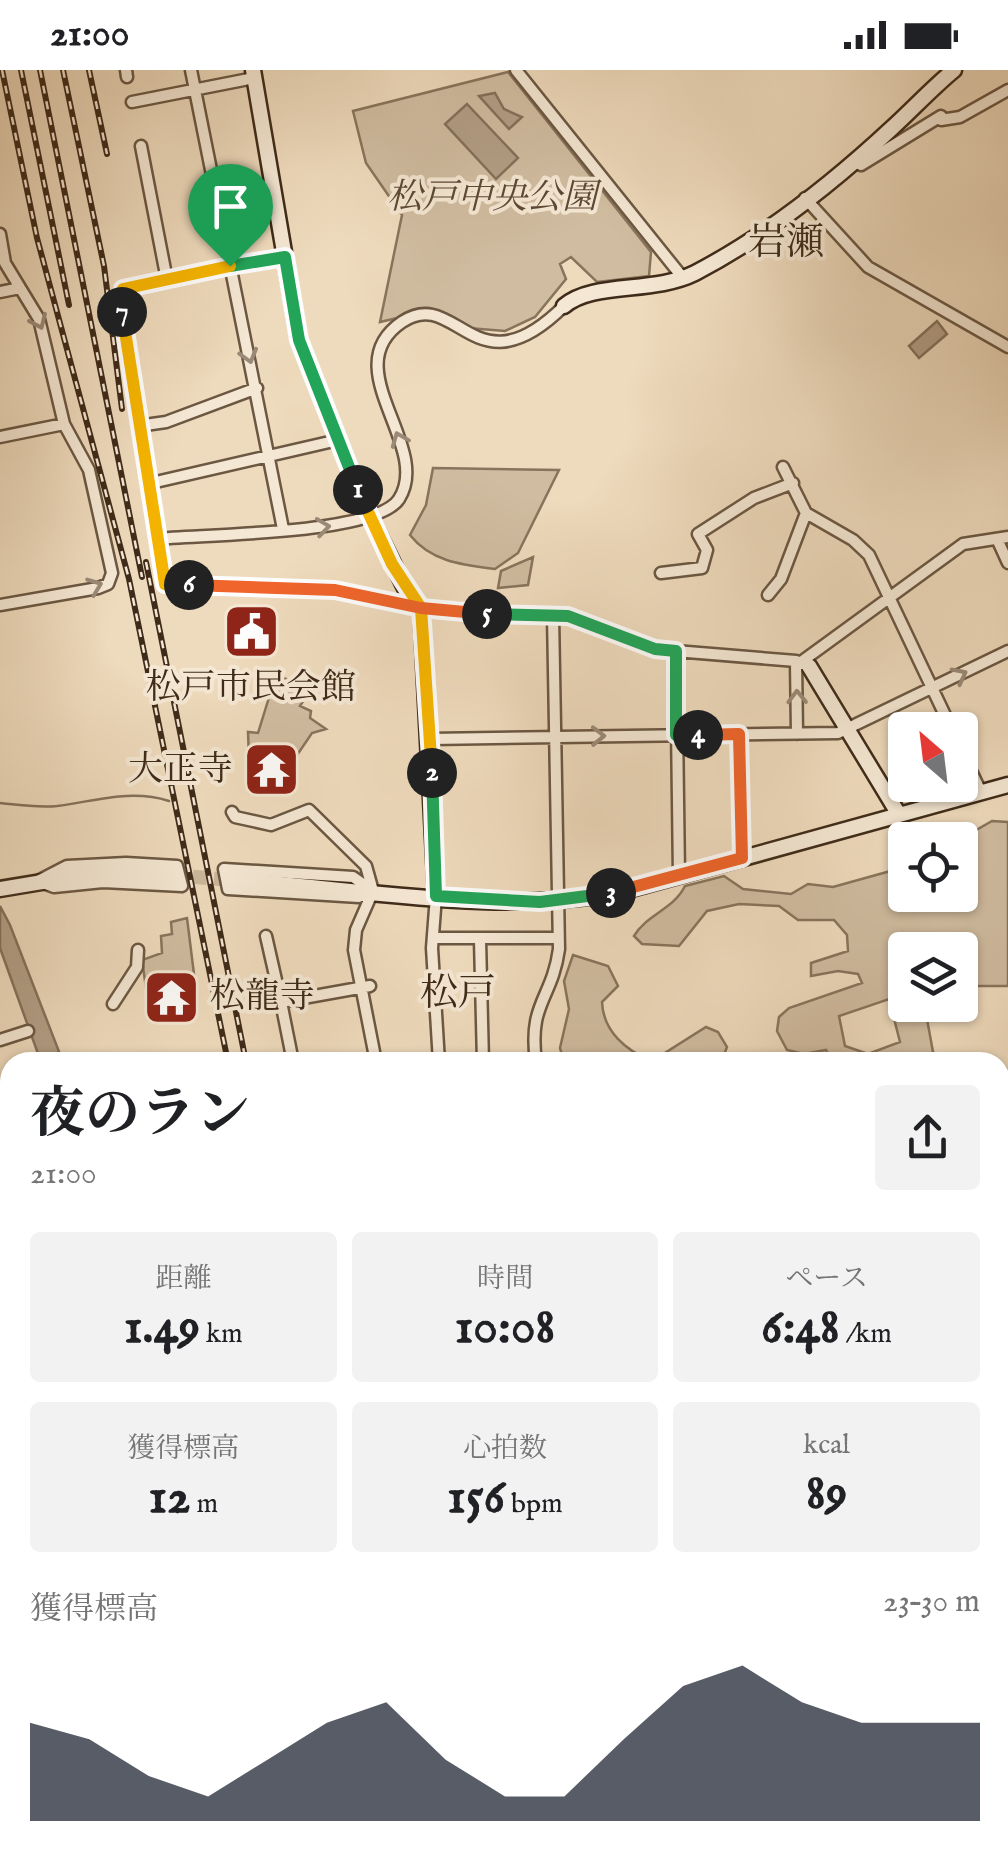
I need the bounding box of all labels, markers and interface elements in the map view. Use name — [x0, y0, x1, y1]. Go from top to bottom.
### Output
text: 21:00 — [50, 11, 129, 59]
pin — [188, 164, 273, 267]
park label: 松戸中央公園 — [387, 176, 602, 221]
icon: arrive — [203, 179, 258, 234]
district label: 岩瀬 — [748, 220, 824, 268]
pin: 7 — [97, 287, 147, 337]
text: 7 — [115, 294, 129, 329]
one-way arrow — [27, 312, 47, 330]
one-way arrow — [238, 347, 259, 364]
one-way arrow — [391, 432, 411, 449]
pin: 1 — [333, 465, 383, 515]
text: 1 — [353, 472, 363, 507]
one-way arrow — [315, 517, 331, 538]
pin: 6 — [164, 560, 214, 610]
text: 6 — [183, 567, 195, 602]
one-way arrow — [85, 578, 102, 598]
pin: 5 — [462, 589, 512, 639]
text: 5 — [482, 596, 492, 631]
public building icon: 松戸市民会館 — [221, 602, 281, 662]
place label: 松戸市民会館 — [146, 666, 356, 711]
one-way arrow — [950, 667, 968, 687]
one-way arrow — [786, 689, 807, 705]
pin: 4 — [673, 710, 723, 760]
north arrow — [888, 712, 978, 802]
map controls — [888, 712, 978, 1022]
text: 4 — [691, 717, 705, 752]
one-way arrow — [591, 726, 607, 747]
temple icon: 大正寺 — [242, 740, 302, 800]
place label: 大正寺 — [128, 748, 233, 793]
pin: 2 — [407, 748, 457, 798]
text: 2 — [425, 755, 439, 790]
button: locate — [888, 822, 978, 912]
pin: 3 — [586, 868, 636, 918]
text: 3 — [606, 875, 616, 910]
button: layers — [888, 932, 978, 1022]
temple icon: 松龍寺 — [141, 967, 201, 1027]
district label: 松戸 — [420, 971, 496, 1019]
place label: 松龍寺 — [210, 975, 315, 1020]
text: 夜のラン — [30, 1081, 250, 1151]
button: share — [875, 1085, 980, 1190]
text: 21:00 — [30, 1154, 97, 1195]
text: 距離 — [155, 1262, 211, 1297]
text: 時間 — [477, 1262, 533, 1297]
text: ペース — [785, 1262, 868, 1297]
text: 1.49 — [124, 1297, 200, 1360]
text: 10:08 — [455, 1297, 555, 1360]
text: 6:48 — [761, 1297, 840, 1360]
text: km — [200, 1317, 243, 1352]
text: /km — [840, 1317, 892, 1352]
text: kcal — [803, 1428, 850, 1463]
text: 獲得標高 — [127, 1432, 239, 1467]
text: 心拍数 — [463, 1432, 547, 1467]
text: 89 — [806, 1463, 847, 1526]
text: 12 — [148, 1467, 191, 1530]
text: 156 — [447, 1467, 505, 1530]
text: m — [191, 1487, 218, 1522]
text: bpm — [505, 1487, 563, 1522]
text: 23–30 m — [883, 1582, 980, 1623]
text: 獲得標高 — [30, 1590, 158, 1631]

